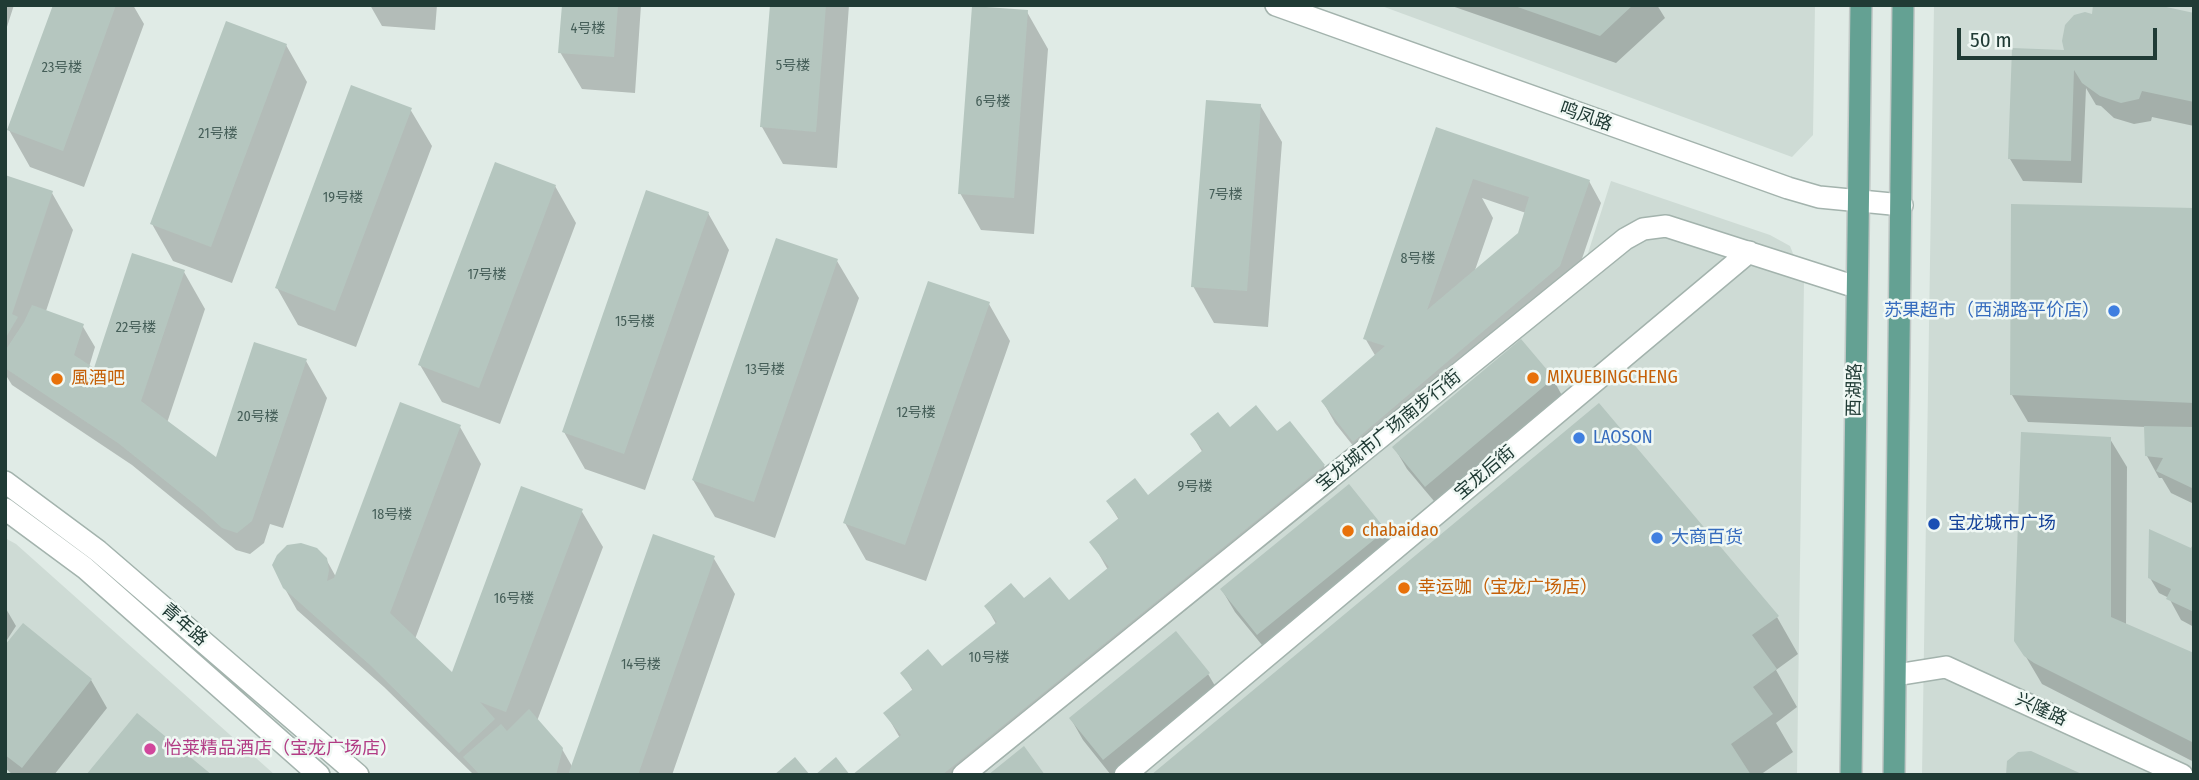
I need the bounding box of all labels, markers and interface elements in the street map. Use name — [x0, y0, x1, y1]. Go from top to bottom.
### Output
scale bar — [1961, 14, 2160, 58]
house number: 4号楼 — [571, 21, 605, 37]
text: 50 m — [1970, 27, 2012, 53]
house number: 5号楼 — [776, 58, 810, 74]
house number: 23号楼 — [42, 60, 82, 76]
house number: 6号楼 — [976, 94, 1010, 110]
street label: 鸣凤路 — [1557, 98, 1615, 136]
house number: 21号楼 — [198, 126, 238, 142]
house number: 7号楼 — [1209, 187, 1243, 203]
house number: 19号楼 — [323, 190, 363, 206]
house number: 8号楼 — [1401, 251, 1435, 267]
house number: 17号楼 — [467, 267, 507, 283]
place label: 苏果超市（西湖路平价店） — [1884, 300, 2100, 322]
marker: 苏果超市（西湖路平价店） — [2106, 303, 2122, 319]
house number: 15号楼 — [615, 314, 655, 330]
house number: 22号楼 — [116, 320, 156, 336]
house number: 13号楼 — [745, 362, 785, 378]
street label: 西湖路 — [1844, 363, 1866, 417]
street label: 宝龙城市广场南步行街 — [1312, 366, 1466, 496]
place label: MIXUEBINGCHENG — [1547, 367, 1678, 389]
place label: 風酒吧 — [71, 368, 125, 390]
marker: MIXUEBINGCHENG — [1525, 370, 1541, 386]
marker: 風酒吧 — [49, 371, 65, 387]
house number: 12号楼 — [896, 405, 936, 421]
house number: 20号楼 — [237, 409, 279, 425]
place label: LAOSON — [1593, 427, 1653, 449]
marker: LAOSON — [1571, 430, 1587, 446]
street label: 宝龙后街 — [1450, 442, 1520, 504]
house number: 9号楼 — [1178, 479, 1212, 495]
house number: 18号楼 — [372, 507, 412, 523]
place label: 宝龙城市广场 — [1948, 513, 2056, 535]
marker: 宝龙城市广场 — [1926, 516, 1942, 532]
place label: chabaidao — [1362, 520, 1439, 542]
marker: chabaidao — [1340, 523, 1356, 539]
place label: 大商百货 — [1671, 527, 1743, 549]
marker: 大商百货 — [1649, 530, 1665, 546]
place label: 幸运咖（宝龙广场店） — [1418, 577, 1598, 599]
marker: 幸运咖（宝龙广场店） — [1396, 580, 1412, 596]
house number: 16号楼 — [494, 591, 534, 607]
street label: 青年路 — [157, 599, 211, 651]
house number: 10号楼 — [969, 650, 1009, 666]
house number: 14号楼 — [621, 657, 661, 673]
street label: 兴隆路 — [2012, 689, 2070, 731]
place label: 怡莱精品酒店（宝龙广场店） — [164, 738, 398, 760]
marker: 怡莱精品酒店（宝龙广场店） — [142, 741, 158, 757]

